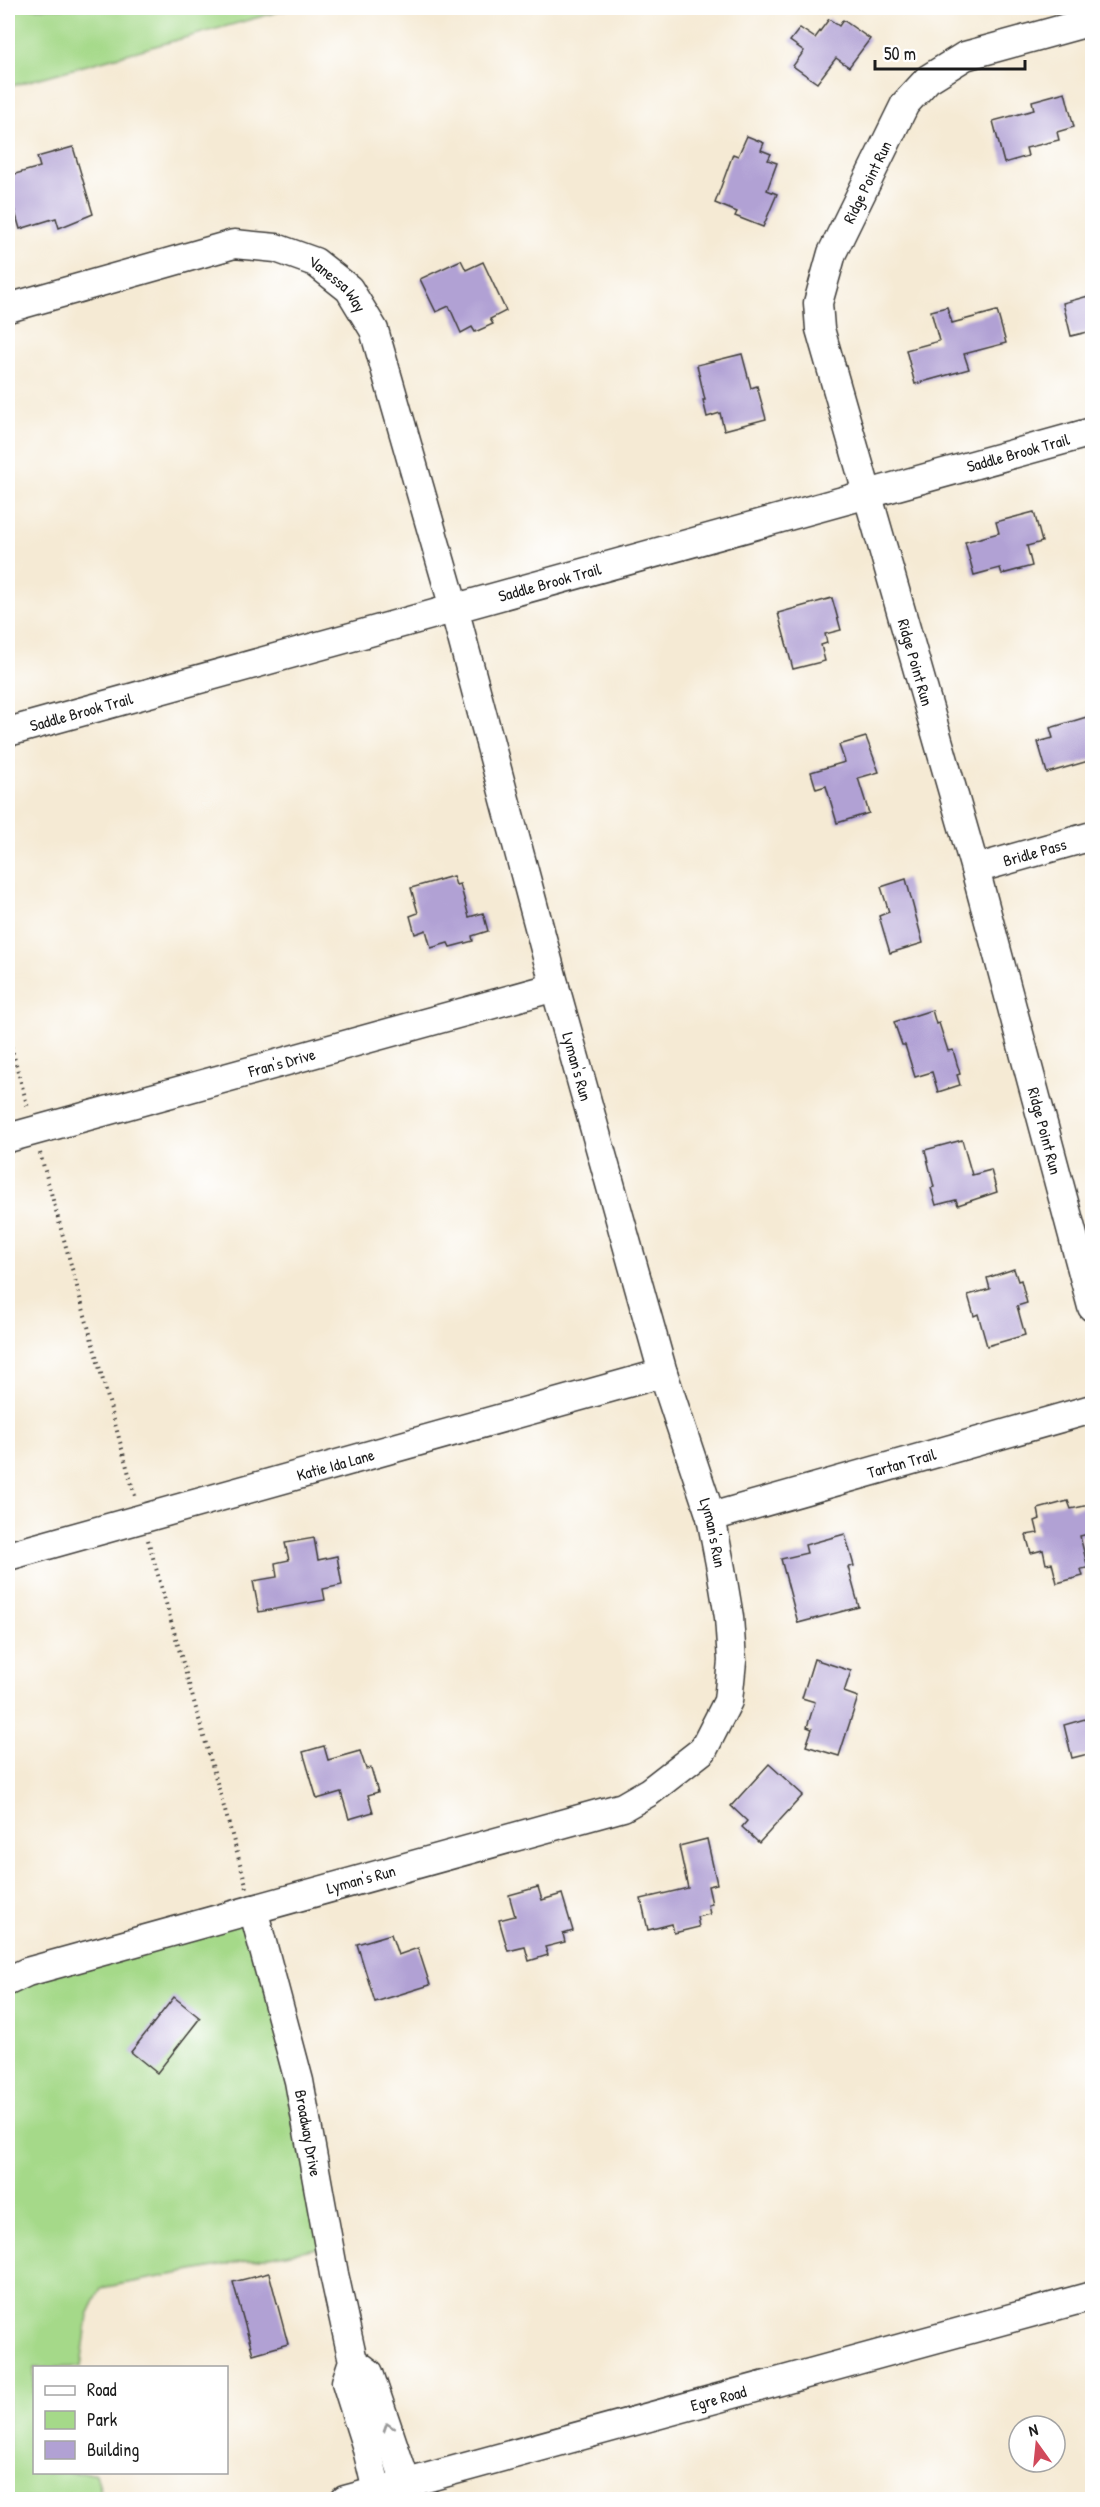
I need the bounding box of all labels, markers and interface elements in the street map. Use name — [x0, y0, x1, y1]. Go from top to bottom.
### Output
scale bar — [875, 33, 1025, 71]
text: 50 m — [884, 41, 916, 66]
street label: Ridge Point Run — [838, 137, 896, 227]
street label: Vanessa Way — [306, 250, 372, 316]
street label: Saddle Brook Trail — [964, 428, 1073, 477]
street label: Saddle Brook Trail — [496, 557, 604, 607]
street label: Ridge Point Run — [893, 616, 939, 708]
street label: Saddle Brook Trail — [27, 687, 136, 736]
street label: Bridle Pass — [1001, 833, 1069, 872]
street label: Lyman's Run — [557, 1030, 597, 1103]
street label: Fran's Drive — [245, 1043, 318, 1082]
street label: Ridge Point Run — [1023, 1085, 1067, 1177]
street label: Katie Ida Lane — [294, 1443, 377, 1486]
street label: Tartan Trail — [865, 1443, 939, 1483]
street label: Lyman's Run — [694, 1495, 731, 1569]
street label: Lyman's Run — [324, 1859, 398, 1899]
street label: Broadway Drive — [290, 2088, 327, 2179]
legend — [33, 2366, 228, 2474]
text: Road — [87, 2377, 117, 2402]
street label: Egre Road — [688, 2380, 749, 2416]
text: Park — [87, 2407, 118, 2432]
north arrow — [1007, 2414, 1067, 2474]
text: N — [1026, 2418, 1041, 2441]
one-way arrow — [383, 2422, 396, 2433]
text: Building — [87, 2437, 139, 2462]

